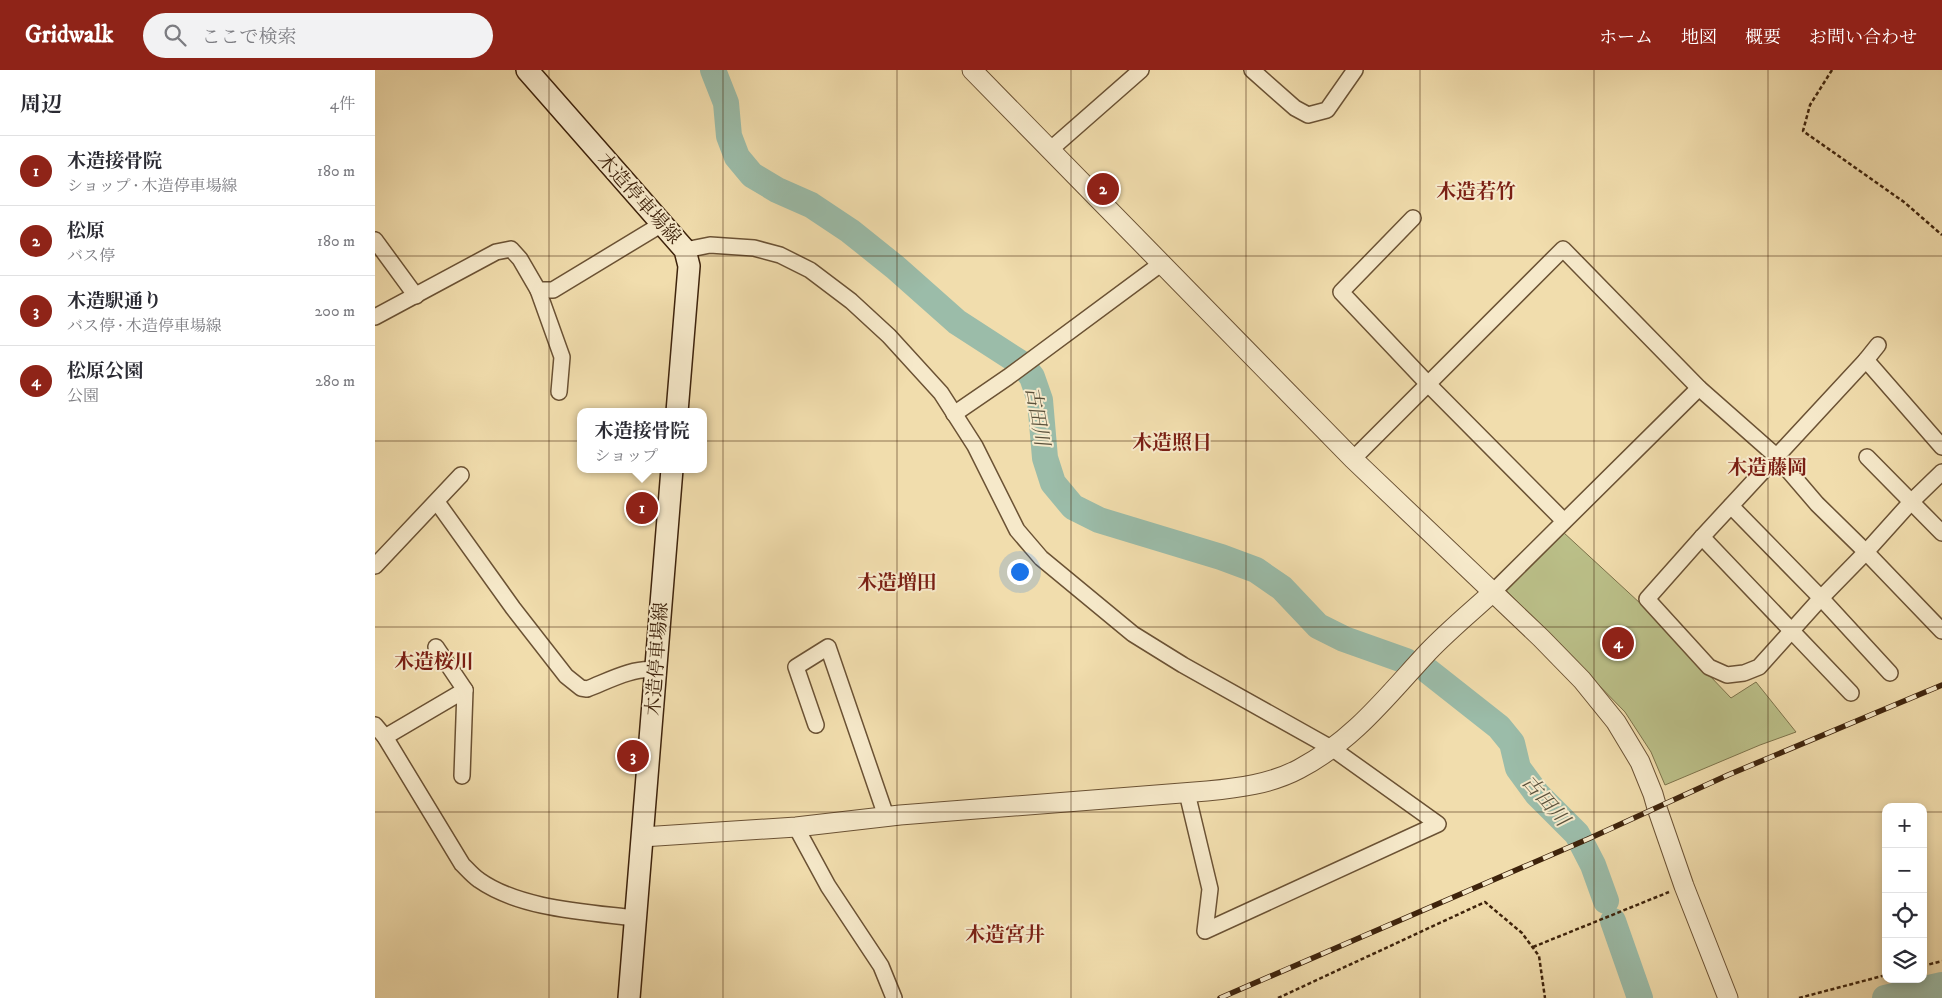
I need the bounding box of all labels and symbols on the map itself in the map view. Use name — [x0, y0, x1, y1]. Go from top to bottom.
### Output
street label: 木造停車場線 — [592, 149, 686, 249]
pin: 2 — [1087, 170, 1119, 208]
district label: 木造若竹 — [1436, 180, 1516, 205]
water label: 古田川 — [1019, 385, 1054, 450]
district label: 木造照日 — [1132, 431, 1212, 456]
district label: 木造藤岡 — [1727, 456, 1807, 481]
pin: 1 — [626, 489, 658, 527]
your location — [1007, 559, 1033, 585]
district label: 木造増田 — [857, 571, 937, 596]
street label: 木造停車場線 — [642, 601, 673, 717]
pin: 4 — [1602, 624, 1634, 662]
district label: 木造桜川 — [394, 650, 474, 675]
pin: 3 — [617, 737, 649, 775]
water label: 古田川 — [1516, 770, 1575, 833]
district label: 木造宮井 — [965, 923, 1045, 948]

